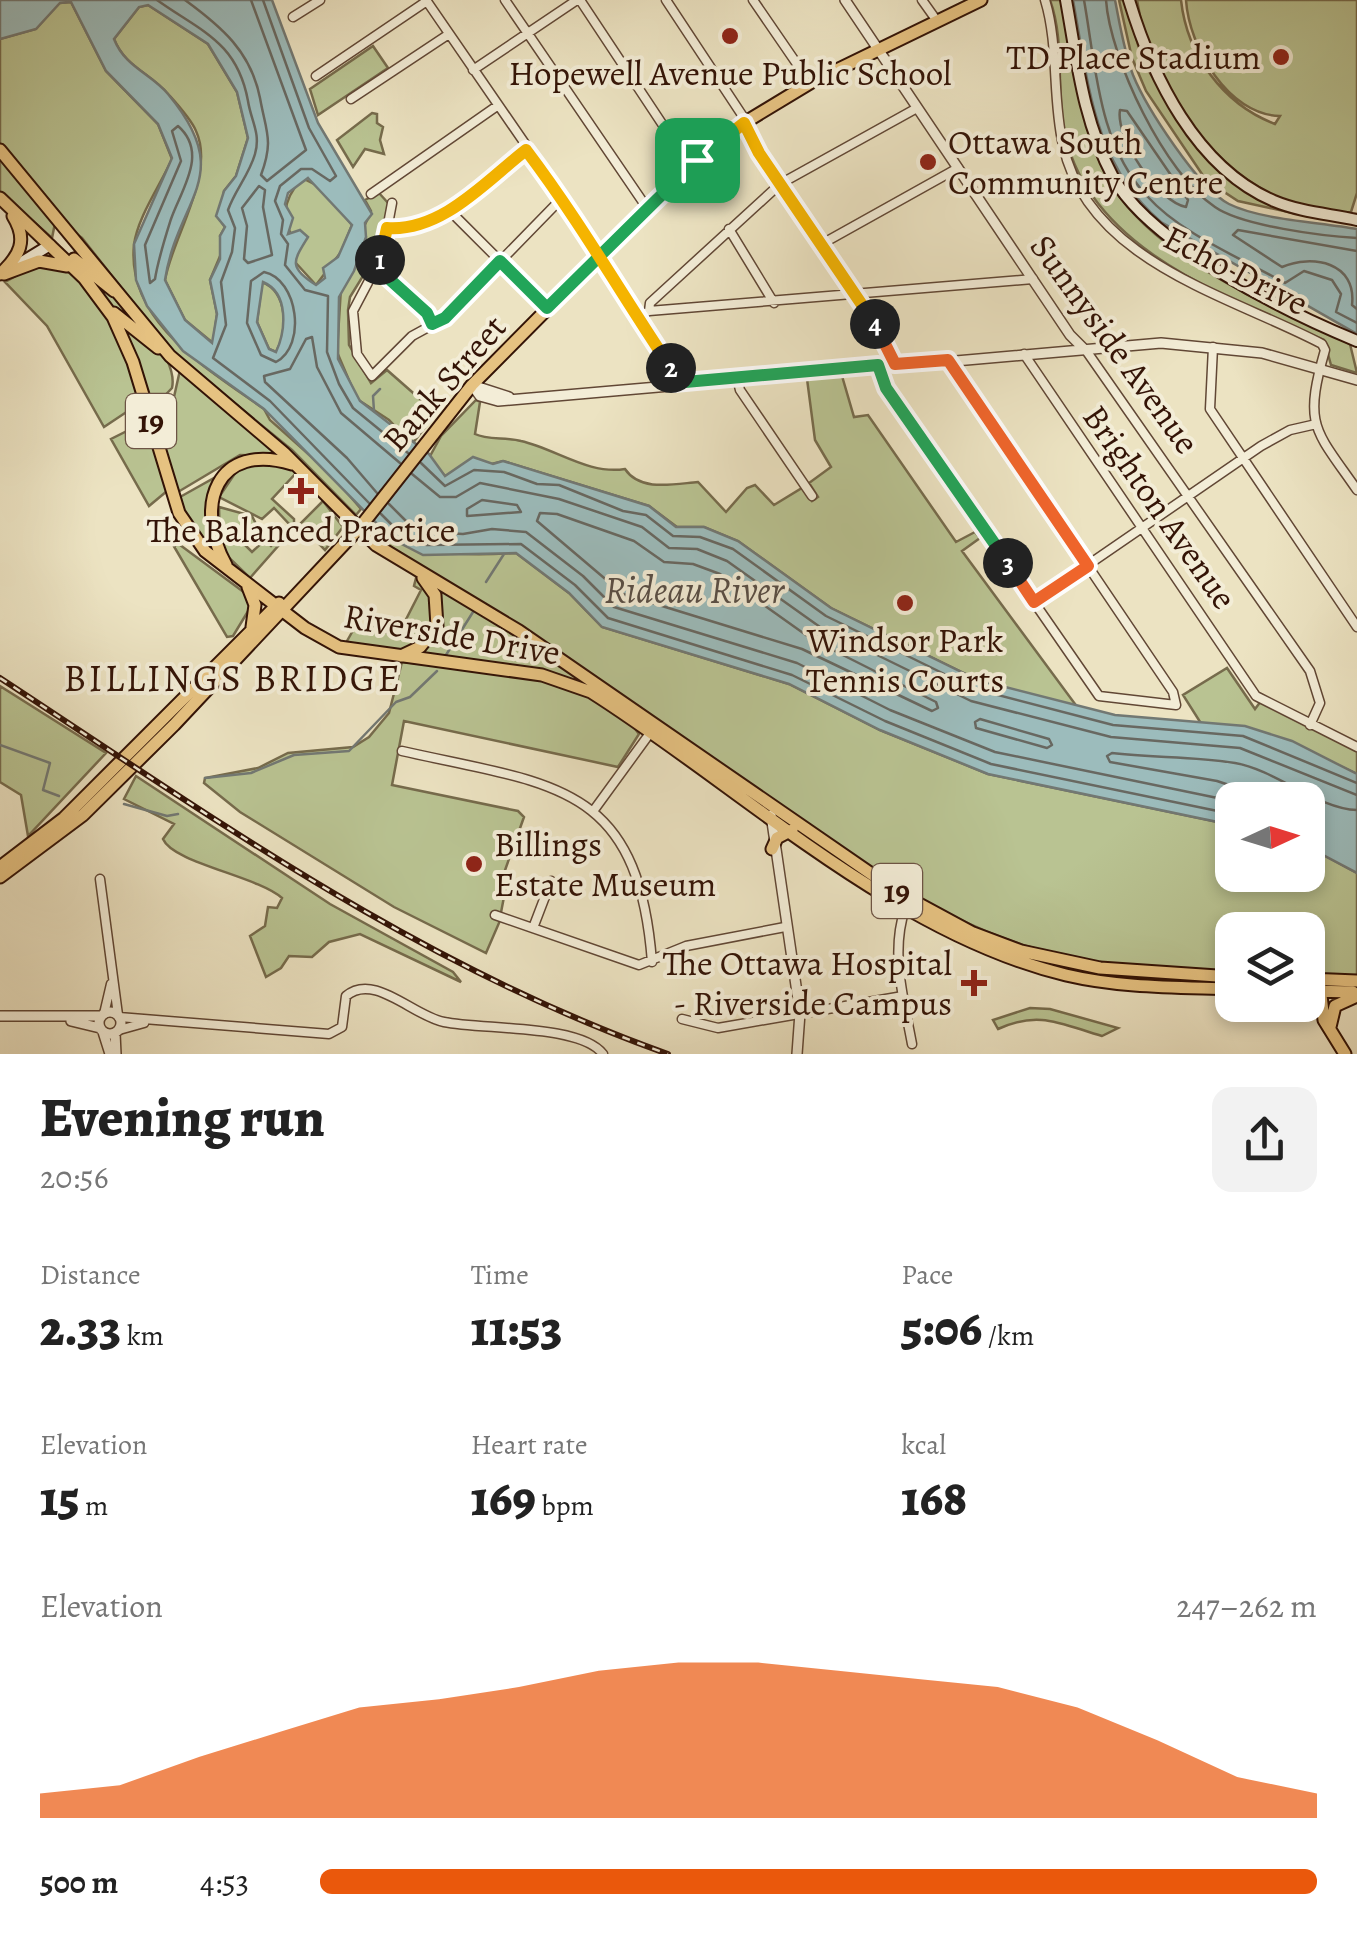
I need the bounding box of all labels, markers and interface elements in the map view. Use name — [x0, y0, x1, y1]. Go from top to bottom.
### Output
marker: Hopewell Avenue Public School — [719, 25, 741, 47]
place label: TD Place Stadium — [1006, 33, 1261, 81]
marker: TD Place Stadium — [1270, 46, 1292, 68]
place label: Hopewell Avenue Public School — [508, 49, 952, 97]
pin — [655, 118, 740, 203]
place label: Ottawa South Community Centre — [948, 118, 1223, 206]
icon: arrive — [670, 133, 725, 188]
marker: Ottawa South Community Centre — [917, 151, 939, 173]
street label: Echo Drive — [1155, 213, 1317, 327]
street label: Sunnyside Avenue — [1019, 225, 1211, 463]
pin: 1 — [355, 235, 405, 285]
text: 1 — [375, 241, 385, 279]
pin: 4 — [850, 299, 900, 349]
street label: Bank Street — [371, 304, 517, 462]
text: 4 — [868, 305, 882, 343]
pin: 2 — [646, 343, 696, 393]
text: 2 — [664, 349, 678, 387]
road number: 19 — [126, 394, 176, 448]
street label: Brighton Avenue — [1072, 395, 1248, 619]
marker: The Balanced Practice — [288, 478, 314, 504]
place label: The Balanced Practice — [147, 506, 455, 554]
pin: 3 — [983, 538, 1033, 588]
text: 3 — [1002, 544, 1014, 582]
water label: Rideau River — [604, 564, 786, 616]
street label: Riverside Drive — [340, 591, 564, 677]
marker: Windsor Park Tennis Courts — [894, 592, 916, 614]
place label: Windsor Park Tennis Courts — [806, 616, 1004, 704]
district label: BILLINGS BRIDGE — [63, 652, 403, 704]
north arrow — [1215, 782, 1325, 892]
map controls — [1215, 782, 1325, 1022]
place label: Billings Estate Museum — [494, 820, 716, 908]
marker: Billings Estate Museum — [463, 853, 485, 875]
road number: 19 — [872, 864, 922, 918]
button: layers — [1215, 912, 1325, 1022]
place label: The Ottawa Hospital - Riverside Campus — [662, 939, 952, 1027]
marker: The Ottawa Hospital - Riverside Campus — [961, 970, 987, 996]
text: Evening run — [40, 1080, 325, 1155]
button: share — [1212, 1087, 1317, 1192]
text: 20:56 — [40, 1155, 108, 1199]
text: Distance — [40, 1256, 140, 1294]
text: Time — [471, 1256, 529, 1294]
text: Pace — [901, 1256, 953, 1294]
text: 2.33 — [40, 1294, 121, 1362]
text: 11:53 — [471, 1294, 562, 1362]
text: 5:06 — [901, 1294, 982, 1362]
text: km — [121, 1317, 164, 1355]
text: /km — [982, 1317, 1034, 1355]
text: Elevation — [40, 1426, 147, 1464]
text: Heart rate — [471, 1426, 588, 1464]
text: kcal — [901, 1426, 946, 1464]
text: 15 — [40, 1464, 80, 1532]
text: 169 — [471, 1464, 536, 1532]
text: 168 — [901, 1464, 967, 1532]
text: m — [80, 1487, 108, 1525]
text: bpm — [536, 1487, 594, 1525]
text: Elevation — [40, 1584, 163, 1628]
text: 247–262 m — [1176, 1584, 1317, 1628]
text: 500 m — [40, 1860, 118, 1904]
text: 4:53 — [200, 1860, 249, 1904]

